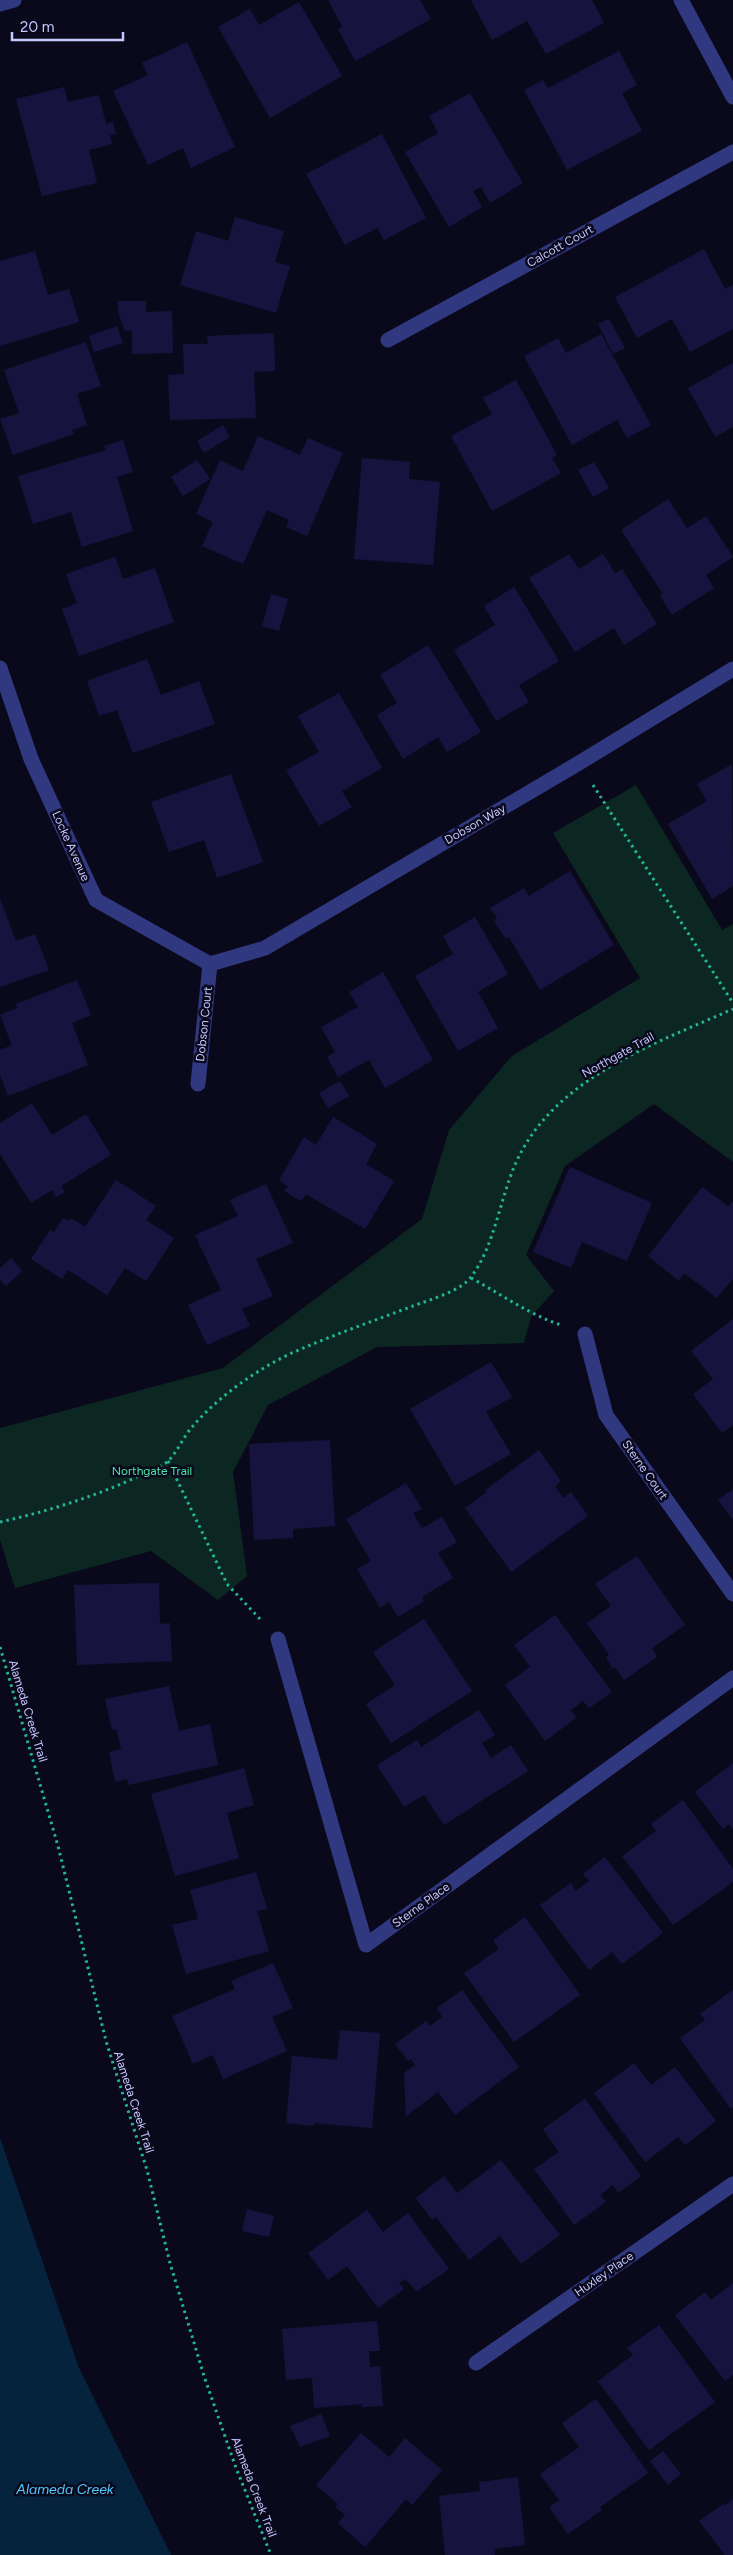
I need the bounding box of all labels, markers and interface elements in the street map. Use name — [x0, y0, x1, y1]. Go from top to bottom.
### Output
scale bar — [12, 10, 124, 42]
text: 20 m — [20, 18, 54, 36]
street label: Calcott Court — [524, 222, 596, 270]
street label: Dobson Way — [442, 801, 508, 847]
street label: Locke Avenue — [49, 809, 93, 884]
street label: Dobson Court — [193, 985, 215, 1062]
street label: Northgate Trail — [579, 1029, 657, 1081]
street label: Sterne Court — [619, 1437, 671, 1503]
park label: Northgate Trail — [112, 1464, 192, 1478]
street label: Alameda Creek Trail — [6, 1658, 50, 1764]
street label: Sterne Place — [390, 1879, 453, 1930]
street label: Alameda Creek Trail — [111, 2049, 157, 2155]
street label: Huxley Place — [572, 2248, 636, 2299]
street label: Alameda Creek Trail — [228, 2435, 280, 2539]
water label: Alameda Creek — [15, 2481, 115, 2498]

